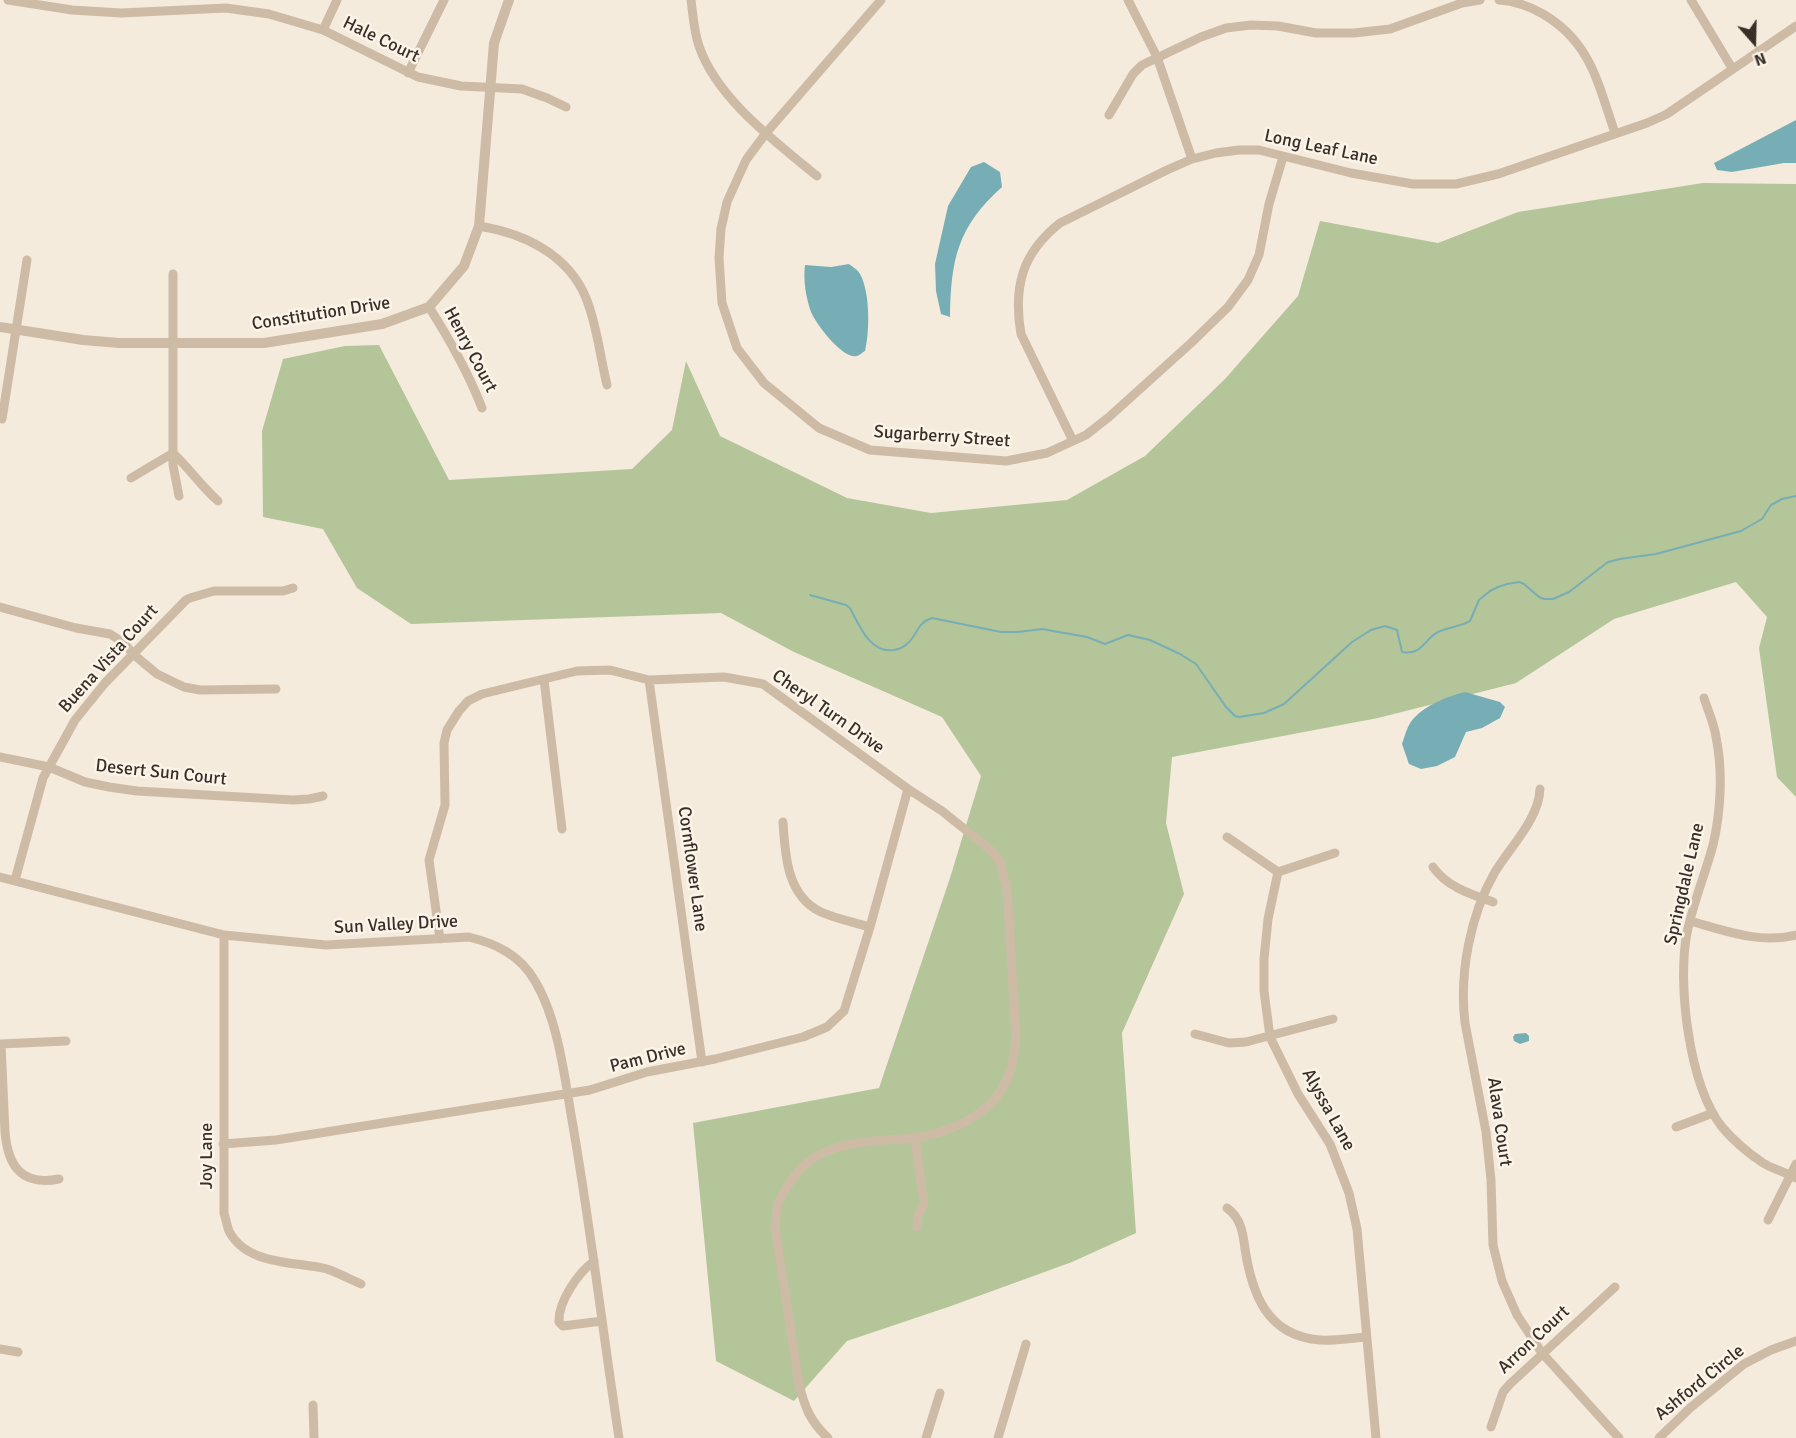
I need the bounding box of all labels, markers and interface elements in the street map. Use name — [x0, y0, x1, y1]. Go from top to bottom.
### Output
street label: Hale Court — [339, 12, 423, 68]
north arrow — [1724, 12, 1784, 72]
text: N — [1752, 48, 1769, 70]
street label: Long Leaf Lane — [1262, 125, 1380, 171]
street label: Constitution Drive — [250, 292, 392, 336]
street label: Henry Court — [438, 304, 502, 396]
street label: Sugarberry Street — [873, 421, 1011, 453]
street label: Buena Vista Court — [55, 600, 163, 718]
street label: Cheryl Turn Drive — [768, 665, 888, 759]
street label: Desert Sun Court — [94, 755, 228, 791]
street label: Cornflower Lane — [673, 805, 711, 933]
street label: Springdale Lane — [1660, 821, 1710, 947]
street label: Sun Valley Drive — [334, 911, 458, 939]
street label: Pam Drive — [608, 1038, 688, 1078]
street label: Alyssa Lane — [1297, 1065, 1359, 1155]
street label: Alava Court — [1482, 1076, 1516, 1168]
street label: Joy Lane — [196, 1123, 218, 1189]
street label: Arron Court — [1494, 1301, 1574, 1379]
street label: Ashford Circle — [1651, 1340, 1749, 1426]

